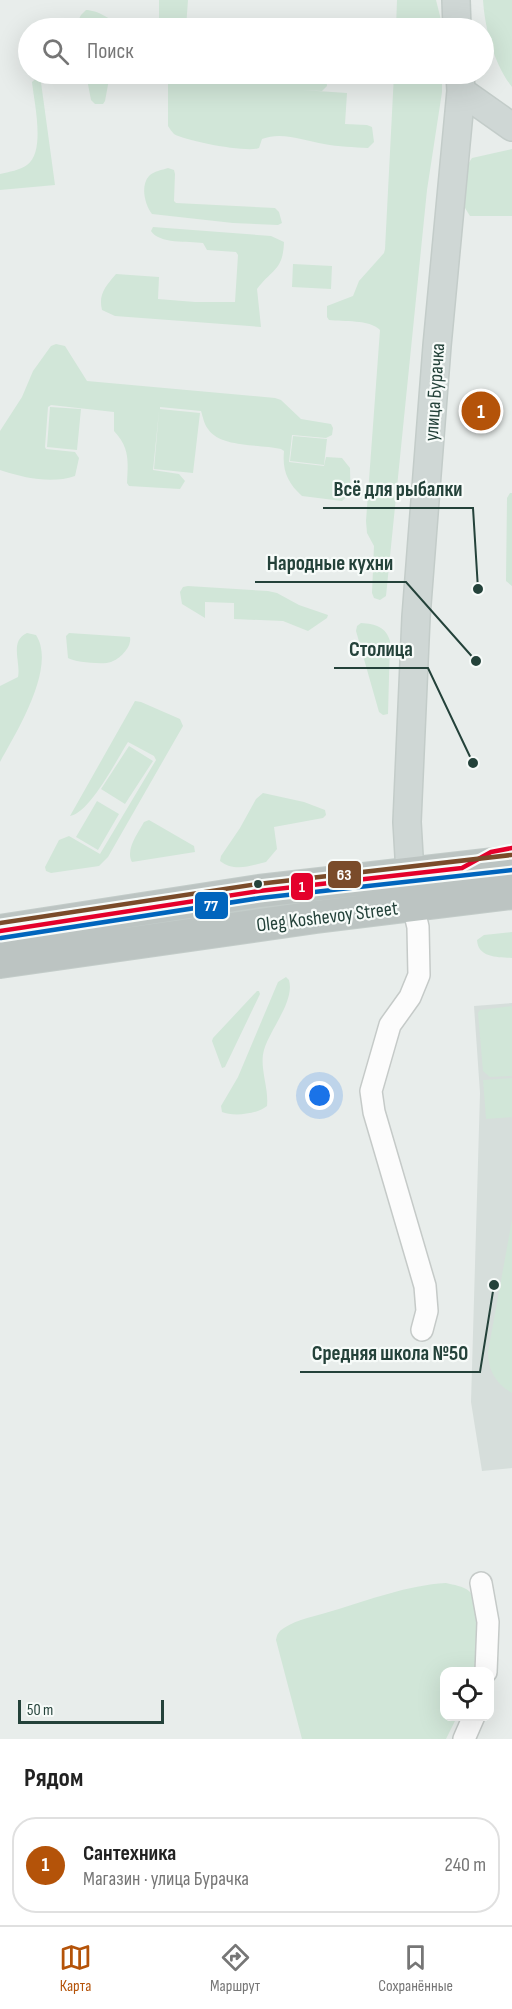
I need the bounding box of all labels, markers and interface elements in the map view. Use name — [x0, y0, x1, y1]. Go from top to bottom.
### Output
search box — [18, 18, 494, 84]
icon: search — [39, 35, 72, 68]
text: Поиск — [87, 38, 133, 65]
street label: улица Бурачка — [420, 342, 450, 442]
pin: 1 — [462, 388, 500, 434]
callout: Всё для рыбалки — [323, 469, 473, 508]
text: Всё для рыбалки — [334, 477, 462, 502]
callout: Народные кухни — [255, 543, 406, 582]
text: Народные кухни — [267, 551, 393, 576]
callout: Столица — [334, 629, 428, 668]
text: Столица — [349, 637, 413, 662]
line badge: 63 — [327, 860, 362, 889]
text: 63 — [337, 866, 351, 885]
line badge: 1 — [290, 872, 314, 901]
unlabelled marker — [252, 878, 264, 890]
text: 1 — [299, 878, 306, 897]
line badge: 77 — [194, 891, 229, 920]
street label: Oleg Koshevoy Street — [255, 896, 399, 938]
text: 77 — [204, 897, 218, 916]
your location — [305, 1081, 334, 1110]
callout: Средняя школа №50 — [300, 1333, 480, 1372]
text: Средняя школа №50 — [312, 1341, 468, 1366]
map controls — [440, 1667, 494, 1721]
button: locate — [440, 1667, 494, 1721]
scale bar — [18, 1697, 164, 1724]
text: 50 m — [27, 1701, 53, 1720]
text: Рядом — [24, 1763, 83, 1794]
text: Сантехника — [83, 1840, 176, 1867]
text: 1 — [42, 1853, 49, 1877]
text: 240 m — [445, 1853, 486, 1877]
text: Магазин · улица Бурачка — [83, 1867, 249, 1891]
tab: Карта — [59, 1941, 92, 1996]
tab: Маршрут — [210, 1941, 260, 1996]
tab: Сохранённые — [378, 1941, 453, 1996]

